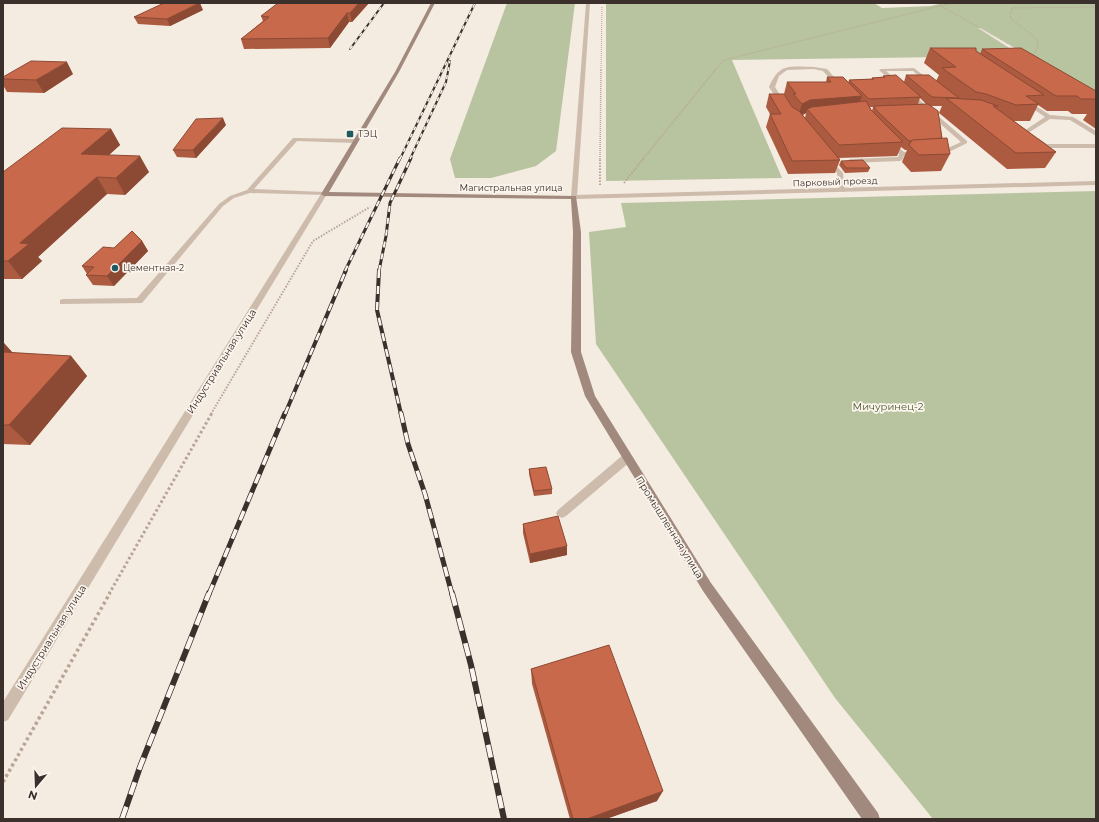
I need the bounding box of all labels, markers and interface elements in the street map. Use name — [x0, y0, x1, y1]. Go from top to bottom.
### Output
place label: ТЭЦ — [358, 128, 378, 139]
marker: ТЭЦ — [345, 129, 355, 139]
street label: Парковый проезд — [792, 175, 878, 188]
street label: Магистральная улица — [460, 182, 563, 193]
place label: Цементная-2 — [123, 262, 184, 273]
marker: Цементная-2 — [110, 263, 120, 273]
street label: Индустриальная улица — [184, 306, 259, 416]
park label: Мичуринец-2 — [853, 400, 924, 413]
street label: Промышленная улица — [633, 474, 706, 581]
street label: Индустриальная улица — [14, 582, 89, 692]
north arrow — [16, 766, 56, 806]
text: N — [26, 787, 39, 804]

